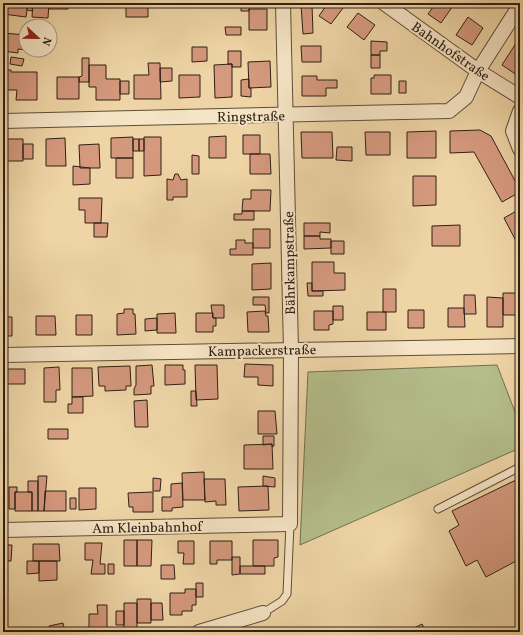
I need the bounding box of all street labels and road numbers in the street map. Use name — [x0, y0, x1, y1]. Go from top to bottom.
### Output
street label: Bahnhofstraße — [407, 18, 493, 87]
street label: Ringstraße — [217, 107, 286, 128]
street label: Bährkampstraße — [280, 211, 301, 315]
street label: Kampackerstraße — [208, 341, 317, 362]
street label: Am Kleinbahnhof — [92, 518, 203, 539]

